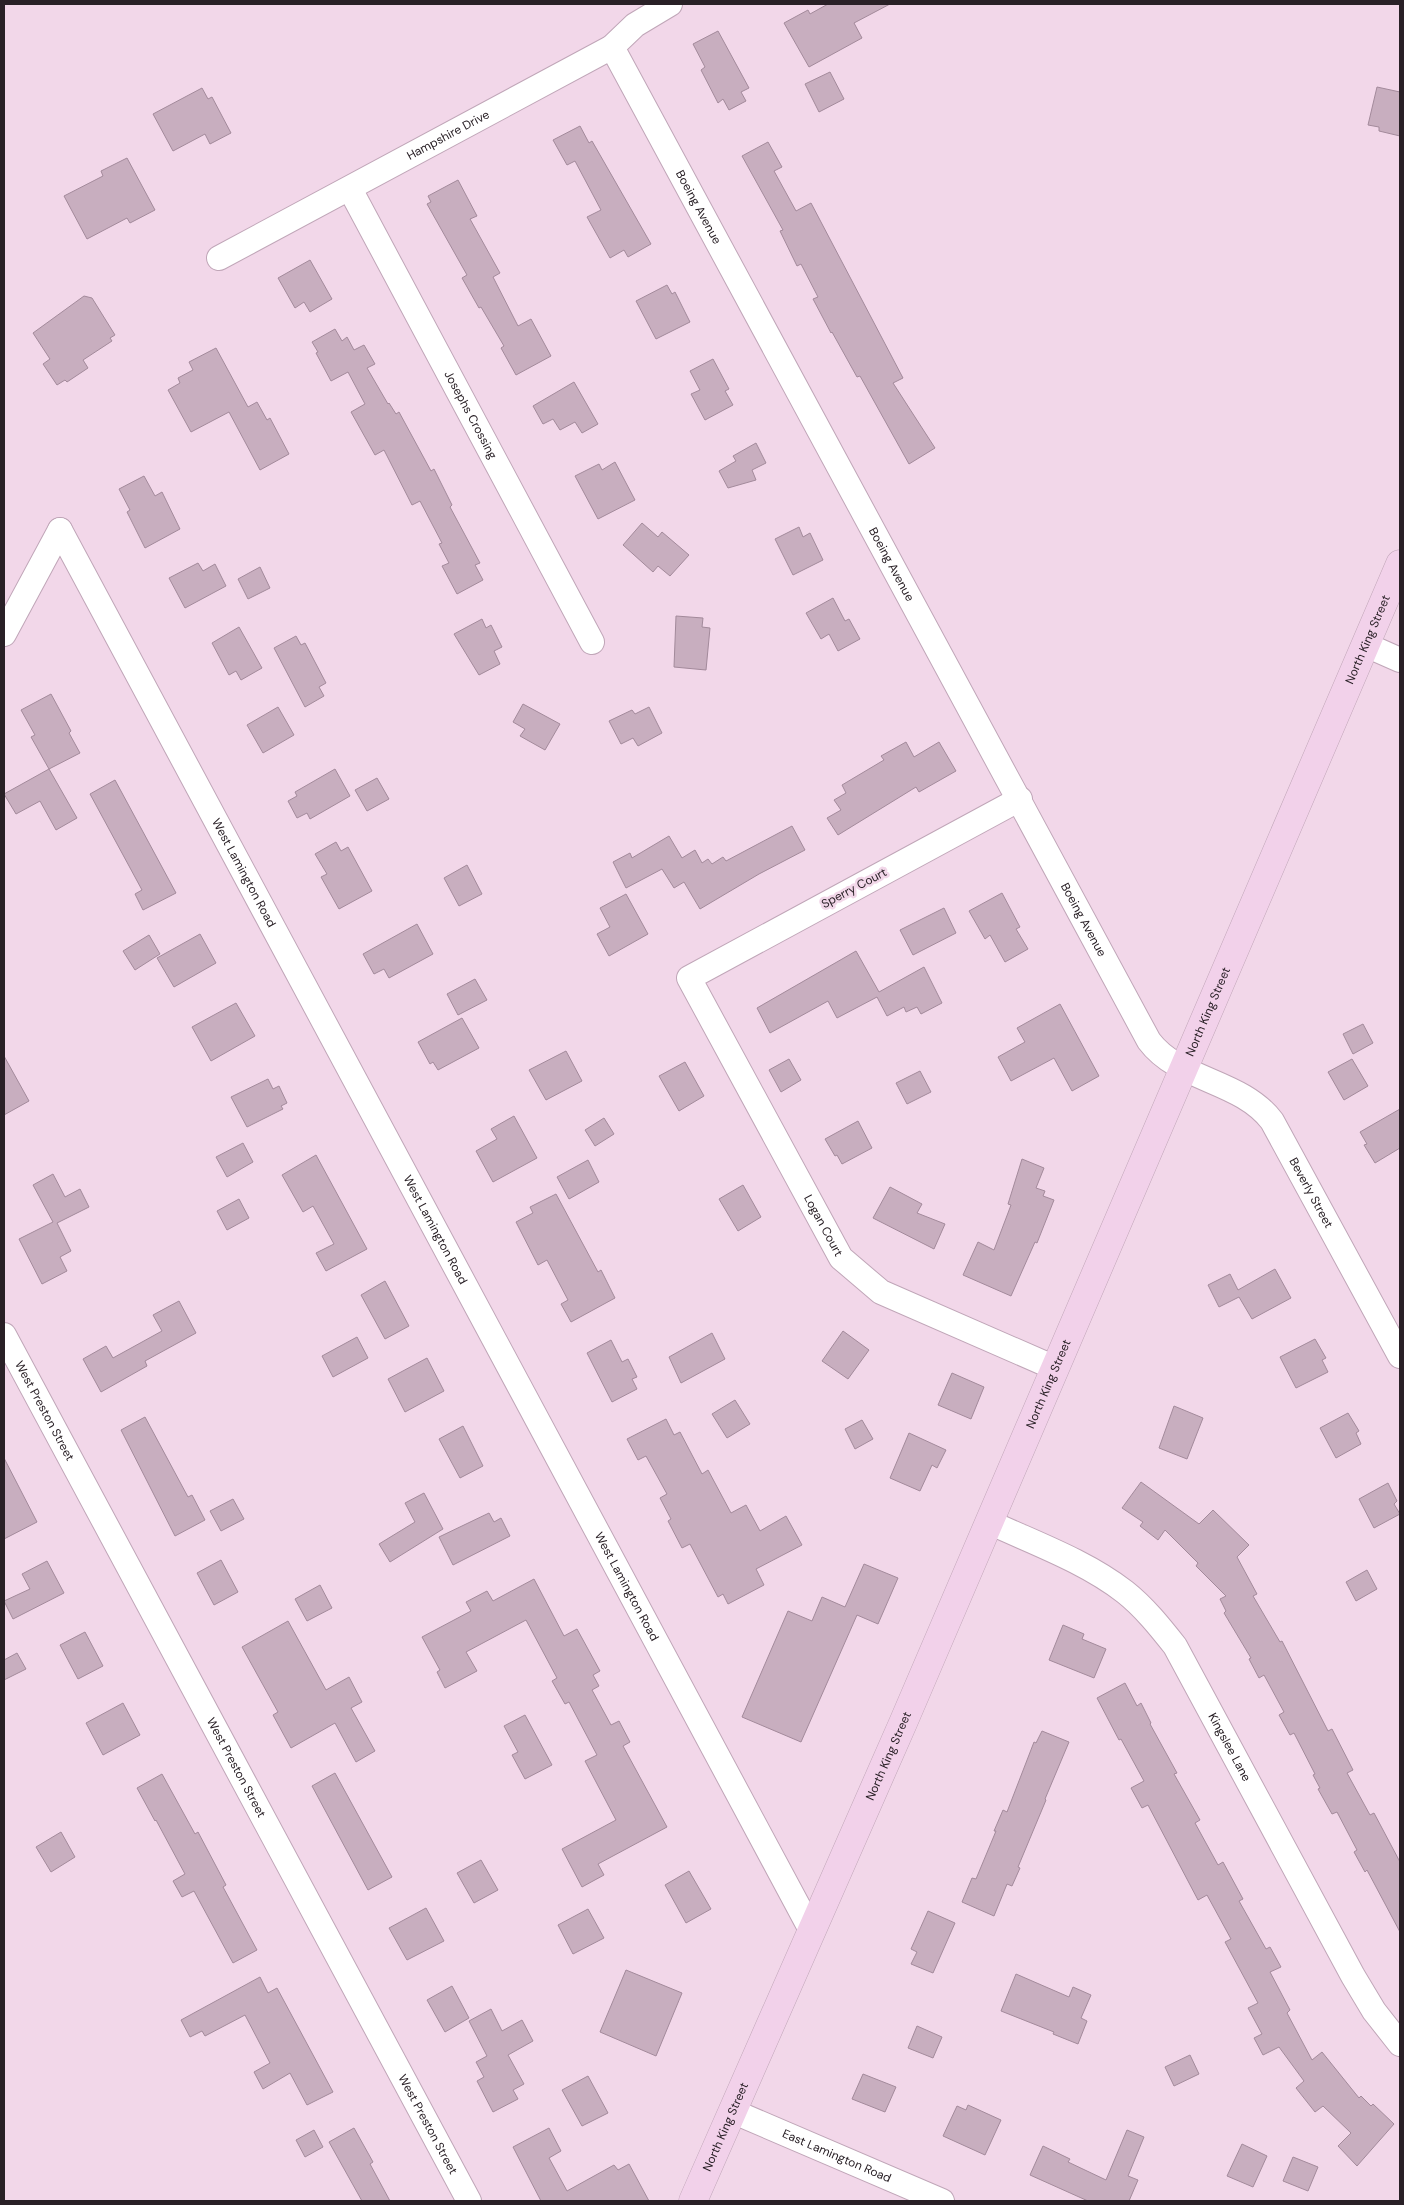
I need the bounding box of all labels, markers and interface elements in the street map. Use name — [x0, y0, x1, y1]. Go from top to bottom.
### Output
street label: Hampshire Drive — [404, 106, 492, 164]
street label: Boeing Avenue — [672, 167, 725, 247]
street label: Josephs Crossing — [440, 368, 501, 462]
street label: Boeing Avenue — [865, 525, 918, 604]
street label: North King Street — [1341, 592, 1394, 687]
street label: West Lamington Road — [208, 816, 280, 930]
street label: Sperry Court — [819, 864, 890, 912]
street label: Boeing Avenue — [1057, 880, 1110, 960]
street label: North King Street — [1182, 964, 1234, 1059]
street label: Beverly Street — [1285, 1155, 1337, 1231]
street label: West Lamington Road — [400, 1172, 471, 1287]
street label: Logan Court — [800, 1192, 847, 1260]
street label: North King Street — [1022, 1337, 1075, 1431]
street label: West Preston Street — [11, 1358, 78, 1464]
street label: West Lamington Road — [591, 1529, 663, 1644]
street label: North King Street — [862, 1709, 915, 1803]
street label: Kingslee Lane — [1205, 1710, 1255, 1784]
street label: West Preston Street — [203, 1715, 270, 1821]
street label: West Preston Street — [395, 2072, 461, 2177]
street label: North King Street — [699, 2080, 752, 2174]
street label: East Lamington Road — [780, 2126, 894, 2186]

